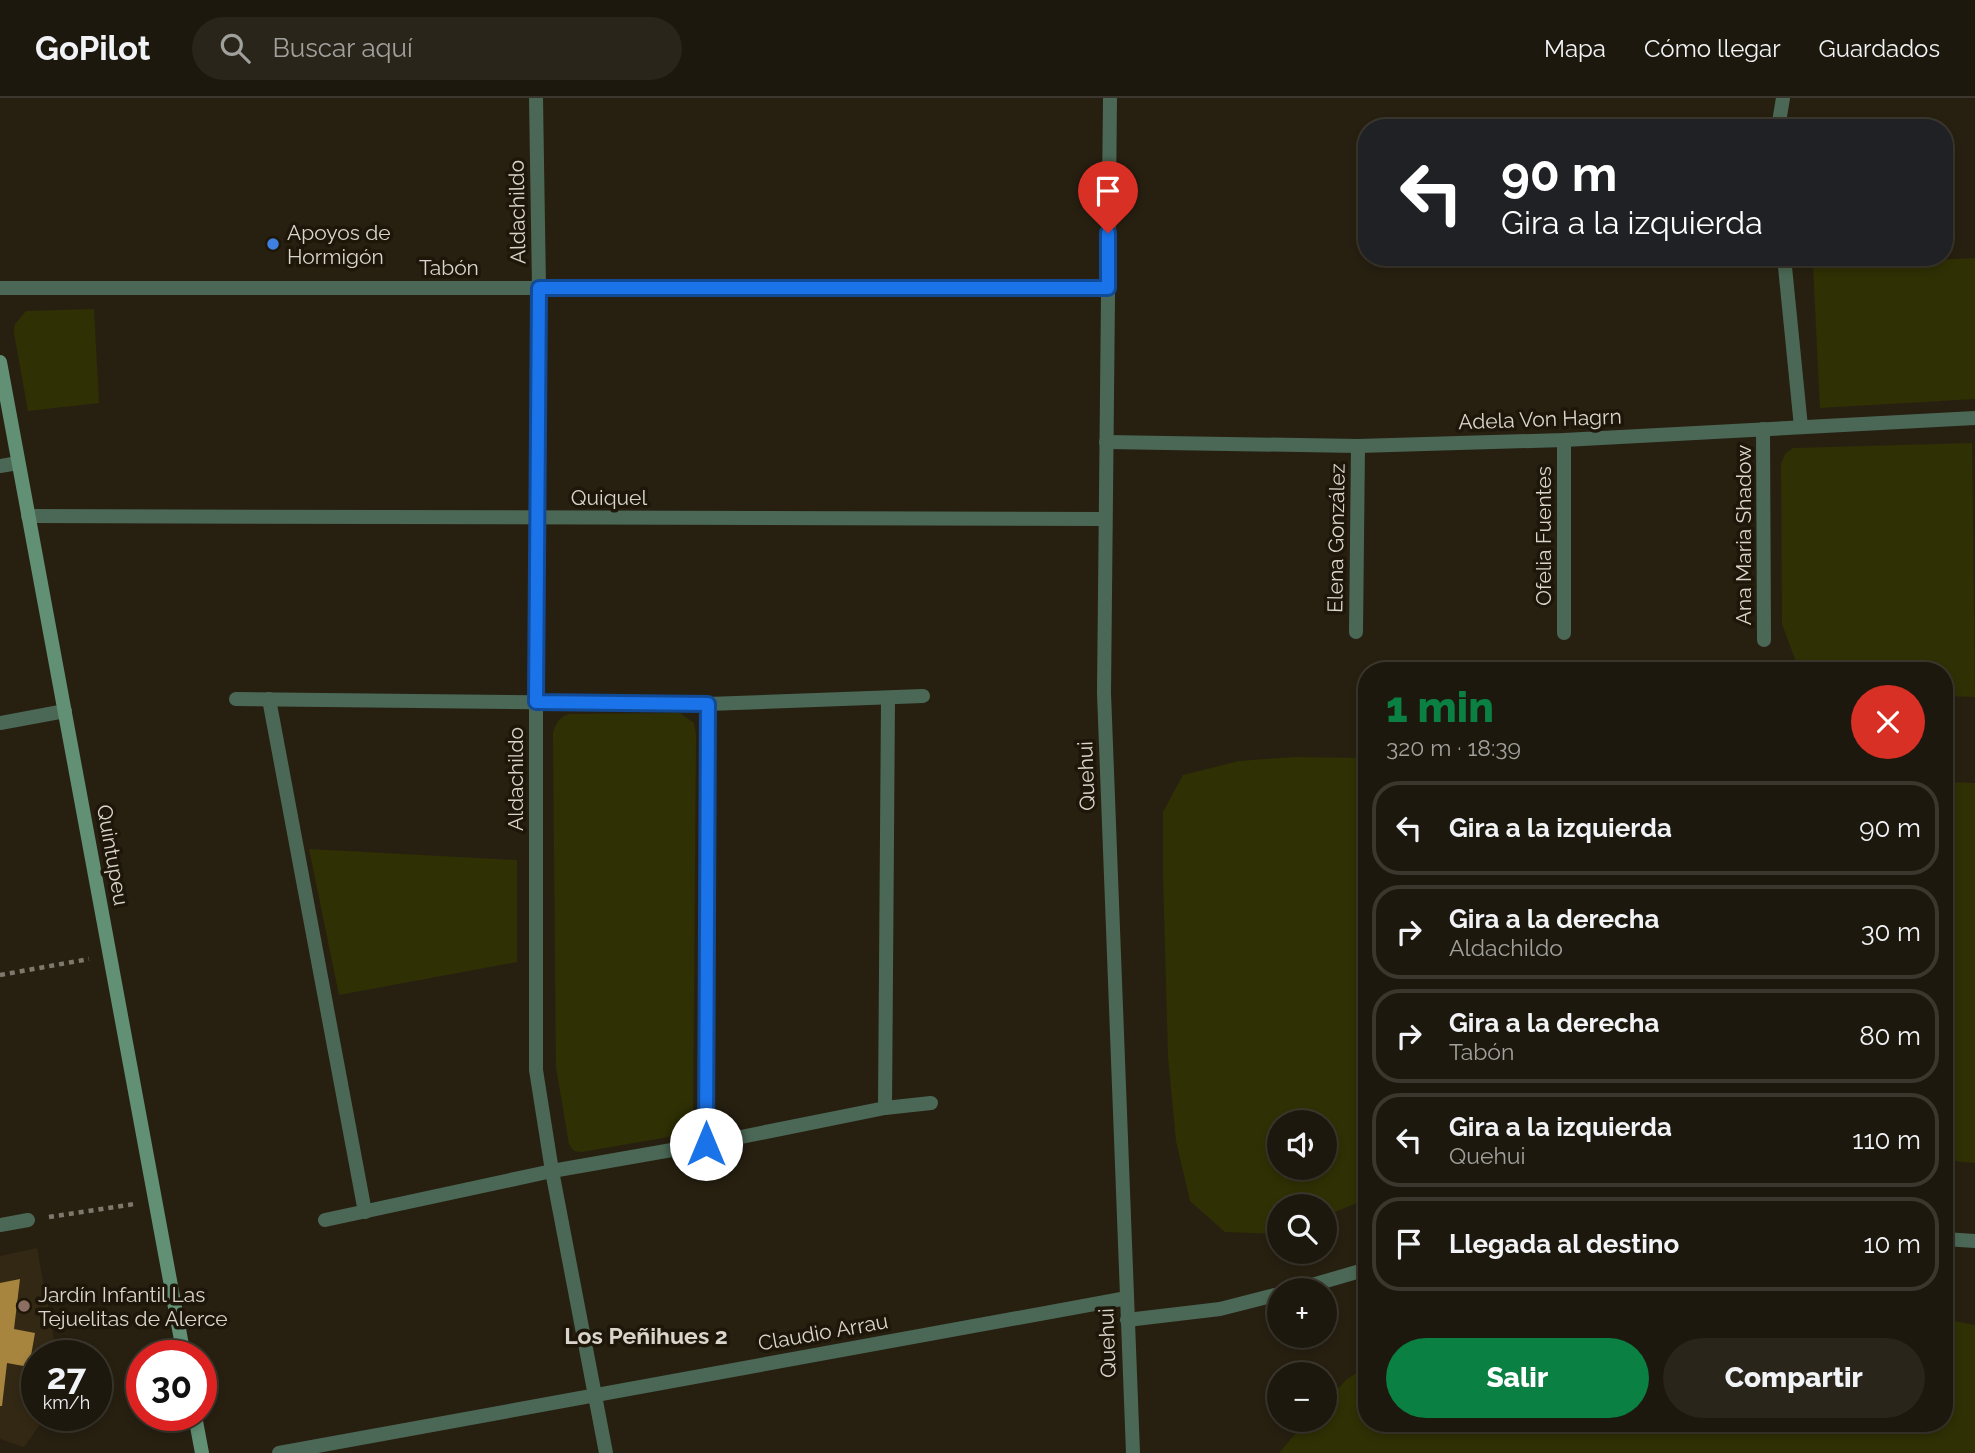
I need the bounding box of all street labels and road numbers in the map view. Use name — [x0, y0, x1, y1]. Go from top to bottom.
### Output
street label: Aldachildo — [504, 160, 530, 264]
street label: Tabón — [419, 255, 479, 280]
street label: Adela Von Hagrn — [1458, 404, 1622, 434]
street label: Ana Maria Shadow — [1731, 445, 1756, 625]
street label: Elena González — [1322, 463, 1350, 613]
street label: Ofelia Fuentes — [1531, 466, 1556, 606]
street label: Quiquel — [571, 485, 647, 510]
street label: Aldachildo — [503, 727, 528, 831]
street label: Quehui — [1072, 741, 1100, 811]
street label: Quintupeu — [92, 803, 134, 907]
street label: Claudio Arrau — [756, 1308, 890, 1356]
street label: Quehui — [1093, 1308, 1121, 1378]

